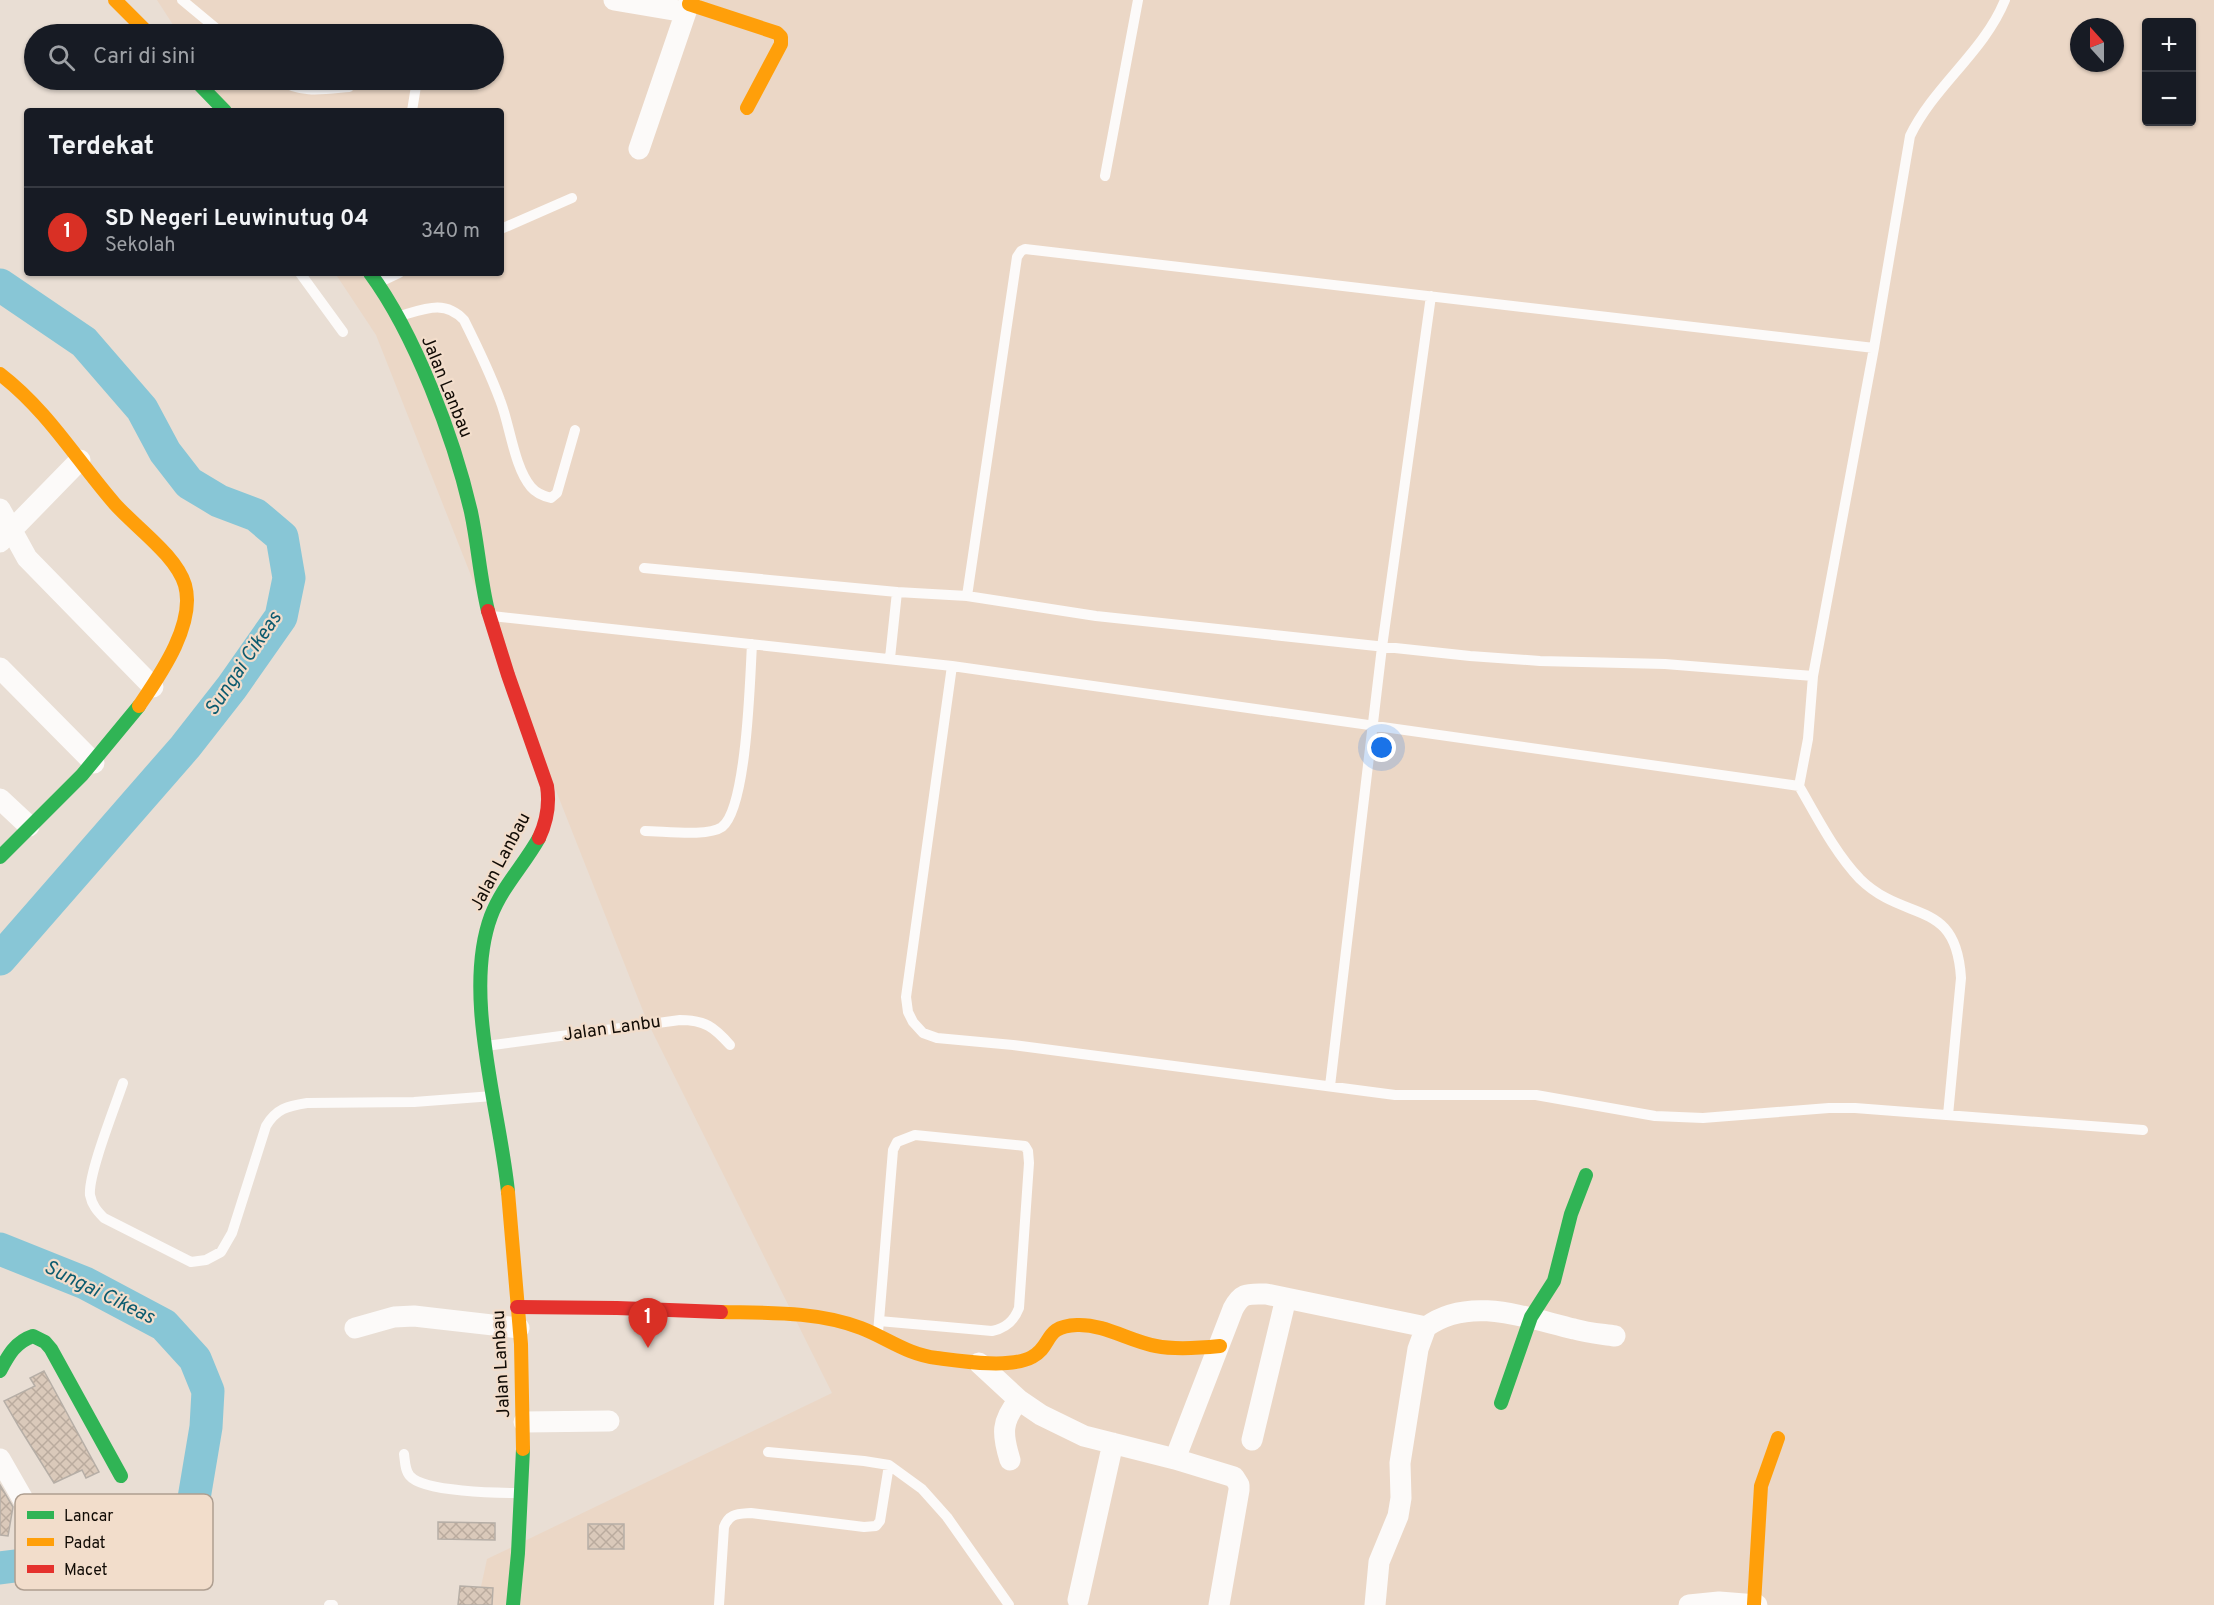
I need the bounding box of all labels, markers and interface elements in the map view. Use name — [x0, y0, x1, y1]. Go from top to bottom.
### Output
north arrow — [2070, 18, 2124, 72]
map controls — [2142, 18, 2196, 126]
button: + — [2142, 18, 2196, 72]
search box — [24, 24, 504, 90]
icon: search — [45, 41, 78, 74]
text: Cari di sini — [93, 44, 195, 71]
button: − — [2142, 72, 2196, 126]
text: Terdekat — [48, 131, 154, 164]
text: SD Negeri Leuwinutug 04 — [105, 206, 369, 233]
text: 1 — [64, 219, 72, 245]
text: 340 m — [421, 219, 480, 245]
text: Sekolah — [105, 233, 176, 259]
street label: Jalan Lanbau — [415, 333, 477, 441]
water label: Sungai Cikeas — [200, 606, 289, 721]
your location — [1367, 733, 1396, 762]
street label: Jalan Lanbau — [466, 809, 536, 915]
street label: Jalan Lanbu — [562, 1011, 662, 1047]
water label: Sungai Cikeas — [39, 1255, 160, 1331]
pin: 1 — [628, 1298, 668, 1348]
street label: Jalan Lanbau — [488, 1309, 516, 1419]
legend — [15, 1494, 213, 1590]
text: Lancar — [64, 1507, 114, 1527]
text: Padat — [64, 1534, 106, 1554]
text: Macet — [64, 1561, 108, 1581]

